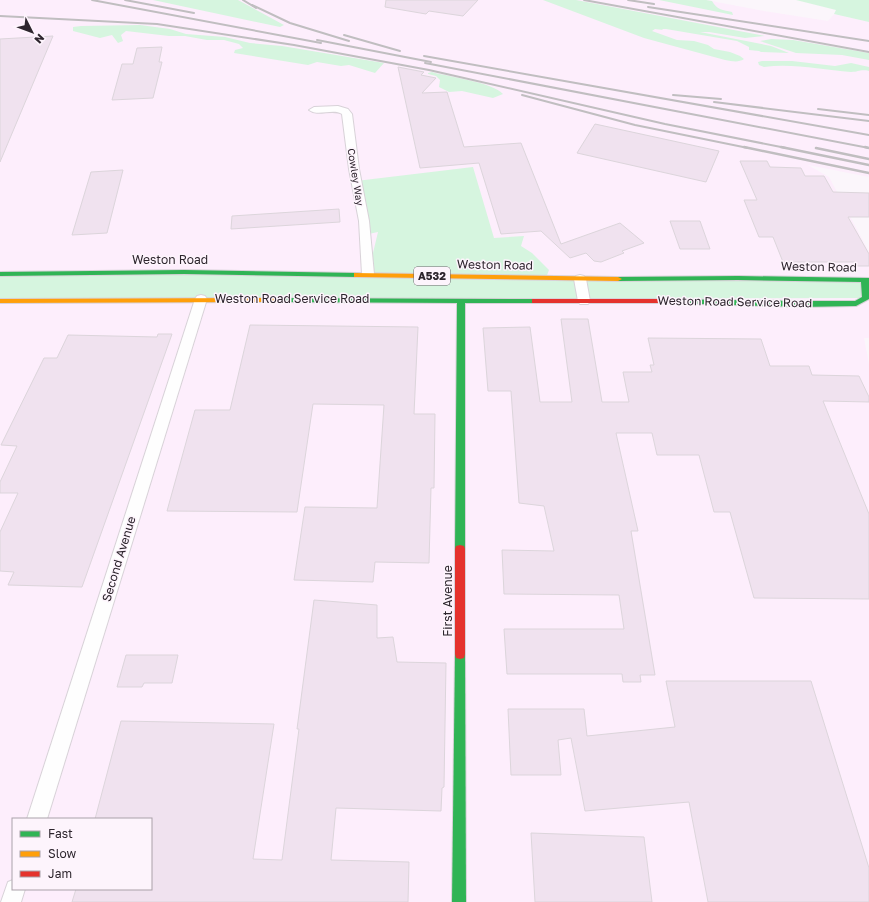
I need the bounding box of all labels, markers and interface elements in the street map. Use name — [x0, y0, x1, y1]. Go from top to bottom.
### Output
north arrow — [12, 12, 52, 52]
text: N — [32, 32, 47, 46]
street label: Cowley Way — [346, 147, 367, 207]
street label: Weston Road — [132, 252, 208, 267]
street label: Weston Road — [457, 256, 533, 273]
street label: Weston Road — [781, 258, 857, 275]
road number: A532 — [414, 267, 450, 285]
street label: Weston Road Service Road — [215, 291, 369, 306]
street label: Weston Road Service Road — [658, 293, 812, 310]
street label: Second Avenue — [98, 514, 139, 603]
street label: First Avenue — [440, 565, 455, 637]
legend — [12, 818, 152, 890]
text: Fast — [48, 826, 73, 841]
text: Slow — [48, 846, 76, 861]
text: Jam — [48, 866, 72, 881]

